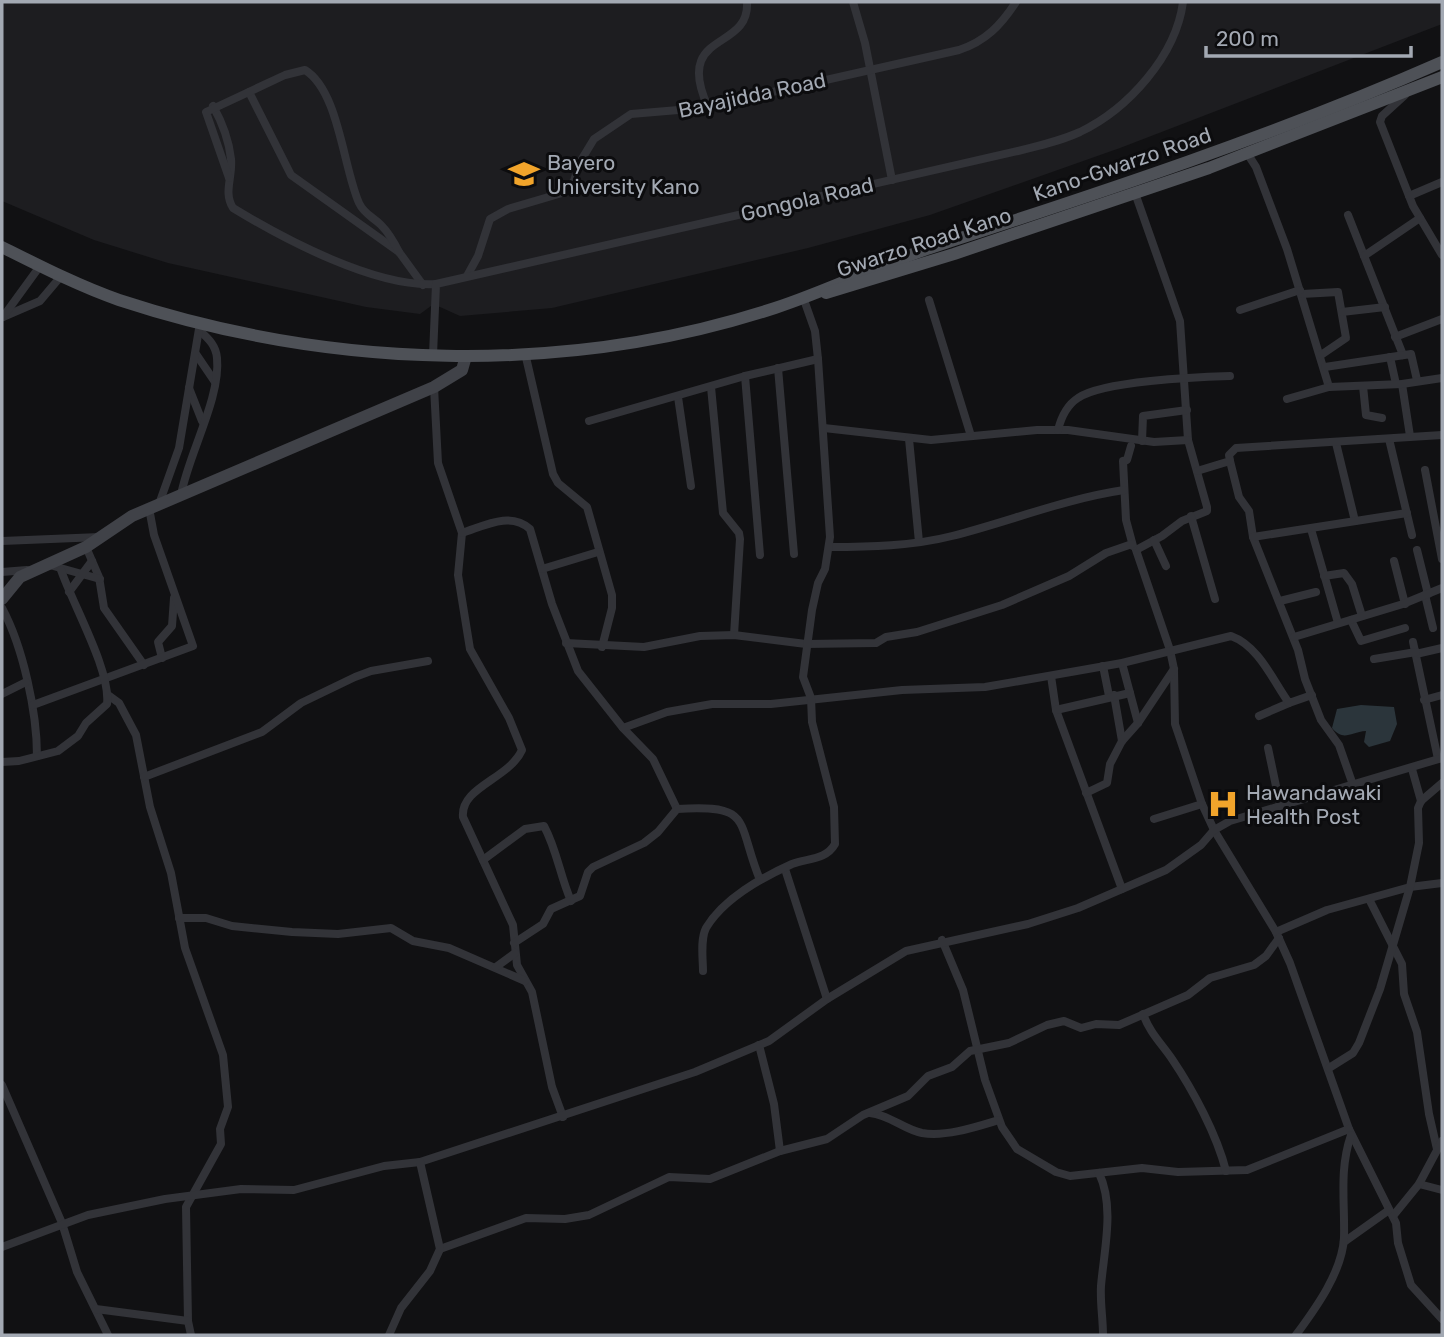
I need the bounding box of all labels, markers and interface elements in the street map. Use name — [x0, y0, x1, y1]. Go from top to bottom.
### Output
scale bar — [1206, 14, 1411, 58]
text: 200 m — [1216, 26, 1279, 51]
street label: Bayajidda Road — [676, 67, 828, 123]
street label: Kano-Gwarzo Road — [1030, 122, 1214, 206]
place label: Bayero University Kano — [547, 150, 700, 199]
school or university icon: Bayero University Kano — [507, 157, 541, 191]
street label: Gongola Road — [738, 172, 876, 226]
street label: Gwarzo Road Kano — [834, 202, 1014, 282]
place label: Hawandawaki Health Post — [1246, 780, 1381, 829]
hospital icon: Hawandawaki Health Post — [1206, 787, 1240, 821]

